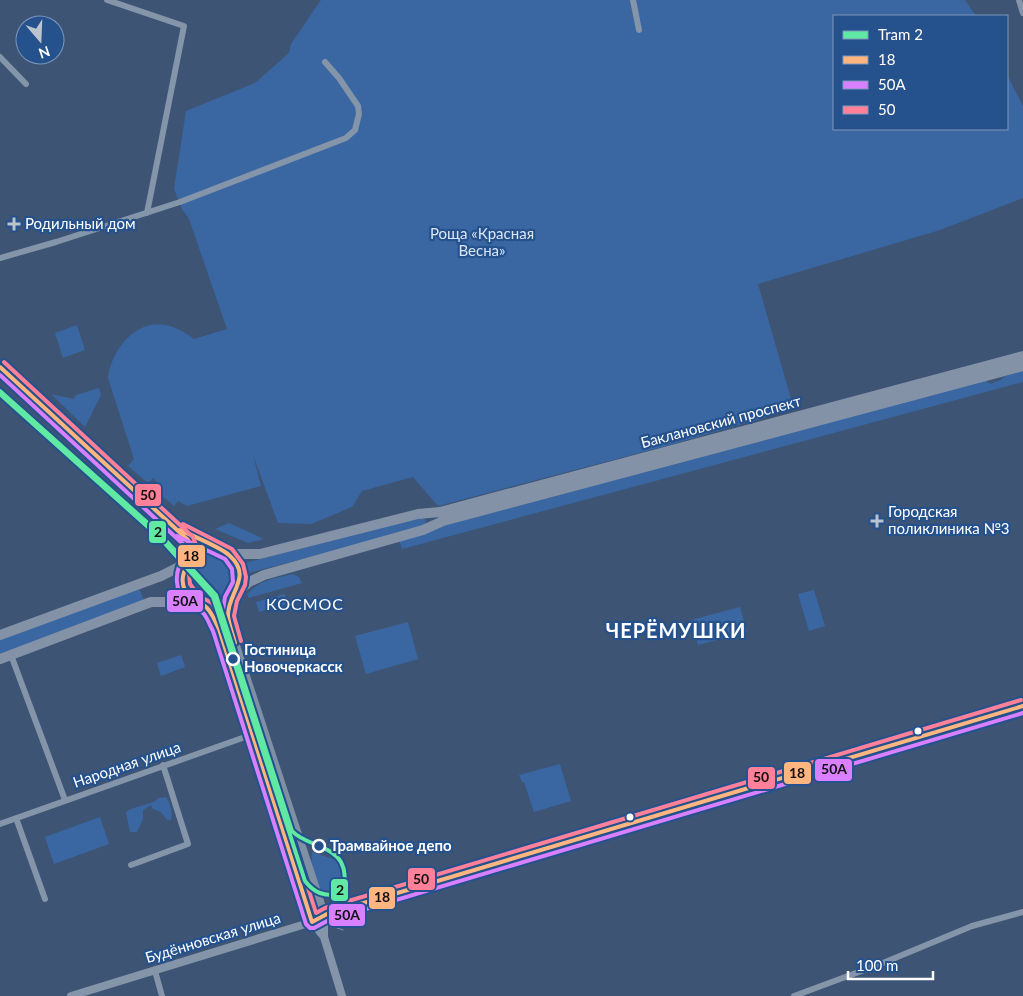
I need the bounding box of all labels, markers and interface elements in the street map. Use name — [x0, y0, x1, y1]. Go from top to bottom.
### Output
north arrow — [15, 15, 65, 65]
legend — [833, 15, 1008, 130]
text: Tram 2 — [878, 25, 923, 43]
text: N — [37, 43, 52, 63]
text: 18 — [878, 50, 895, 68]
text: 50А — [878, 75, 906, 93]
text: 50 — [878, 100, 896, 118]
place label: Родильный дом — [25, 214, 136, 232]
marker: Родильный дом — [7, 217, 21, 231]
park label: Роща «Красная Весна» — [430, 224, 534, 259]
street label: Баклановский проспект — [639, 391, 803, 451]
line badge: 50 — [134, 483, 162, 507]
text: 50 — [140, 486, 156, 503]
place label: Городская поликлиника №3 — [888, 502, 1010, 537]
marker: Городская поликлиника №3 — [870, 514, 884, 528]
line badge: 2 — [148, 520, 167, 544]
text: 2 — [154, 523, 162, 540]
line badge: 18 — [177, 544, 206, 568]
text: 18 — [183, 547, 199, 564]
line badge: 50А — [166, 589, 204, 613]
text: 50А — [172, 592, 198, 609]
district label: КОСМОС — [266, 594, 344, 613]
district label: ЧЕРЁМУШКИ — [606, 618, 746, 642]
place label: Гостиница Новочеркасск — [244, 640, 344, 675]
marker: Гостиница Новочеркасск — [226, 652, 240, 666]
unlabelled marker — [913, 726, 923, 736]
street label: Народная улица — [70, 737, 183, 791]
line badge: 50А — [814, 758, 853, 782]
text: 50А — [821, 760, 847, 777]
line badge: 18 — [783, 761, 812, 785]
text: 18 — [789, 764, 805, 781]
line badge: 50 — [747, 766, 776, 790]
text: 50 — [753, 768, 769, 785]
unlabelled marker — [625, 812, 635, 822]
place label: Трамвайное депо — [330, 836, 452, 854]
marker: Трамвайное депо — [312, 839, 326, 853]
line badge: 50 — [407, 867, 436, 891]
text: 50 — [413, 870, 429, 887]
line badge: 2 — [330, 878, 349, 902]
text: 2 — [336, 881, 344, 898]
line badge: 18 — [368, 886, 396, 910]
text: 18 — [374, 888, 390, 905]
line badge: 50А — [328, 903, 366, 927]
text: 50А — [334, 906, 360, 923]
street label: Будённовская улица — [143, 908, 283, 966]
scale bar — [848, 948, 933, 980]
text: 100 m — [856, 956, 898, 974]

